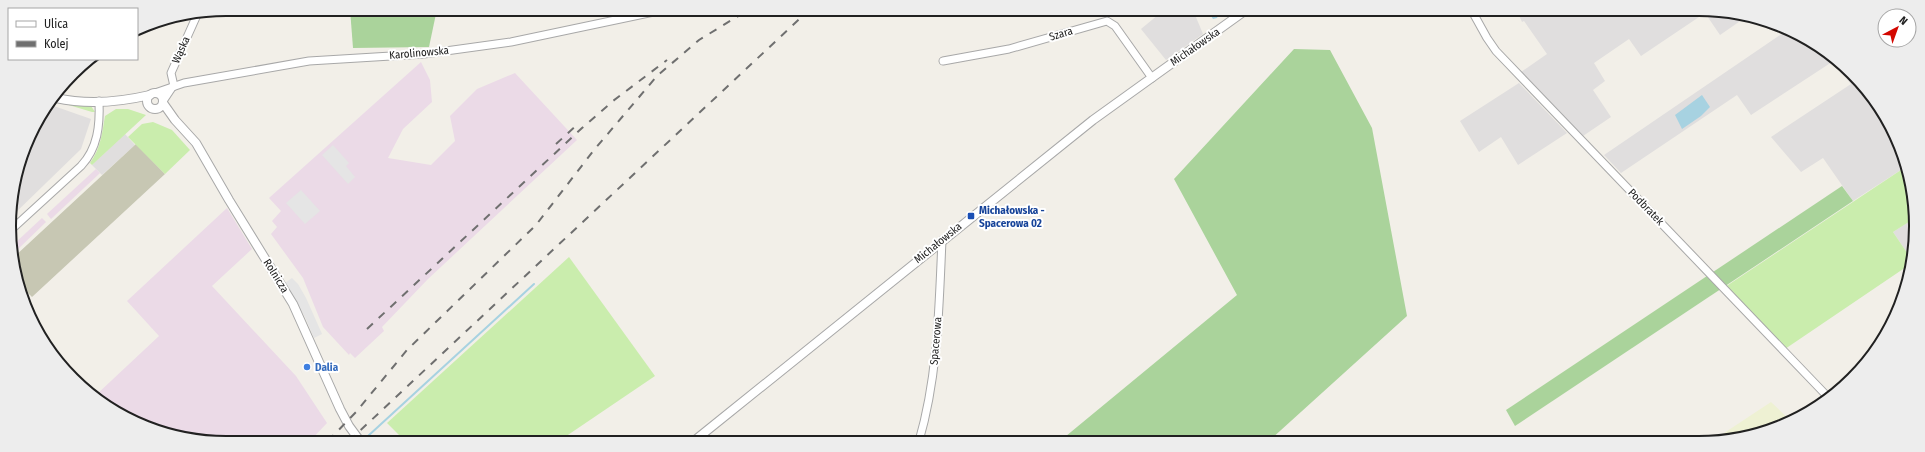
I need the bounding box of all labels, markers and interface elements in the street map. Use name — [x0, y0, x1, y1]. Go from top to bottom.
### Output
legend — [8, 8, 138, 60]
north arrow — [1877, 8, 1917, 48]
text: N — [1896, 14, 1910, 28]
text: Ulica — [44, 17, 68, 31]
street label: Szara — [1048, 24, 1074, 44]
street label: Michałowska — [1168, 25, 1222, 69]
street label: Wąska — [169, 34, 193, 66]
text: Kolej — [44, 37, 69, 51]
street label: Karolinowska — [389, 44, 449, 62]
street label: Podbratek — [1625, 186, 1667, 229]
place label: Michałowska - Spacerowa 02 — [979, 204, 1045, 230]
marker: Michałowska - Spacerowa 02 — [966, 211, 976, 221]
street label: Michałowska — [912, 220, 964, 266]
street label: Rolnicza — [261, 257, 291, 295]
street label: Spacerowa — [927, 316, 945, 366]
place label: Dalia — [315, 361, 339, 374]
marker: Dalia — [302, 362, 312, 372]

